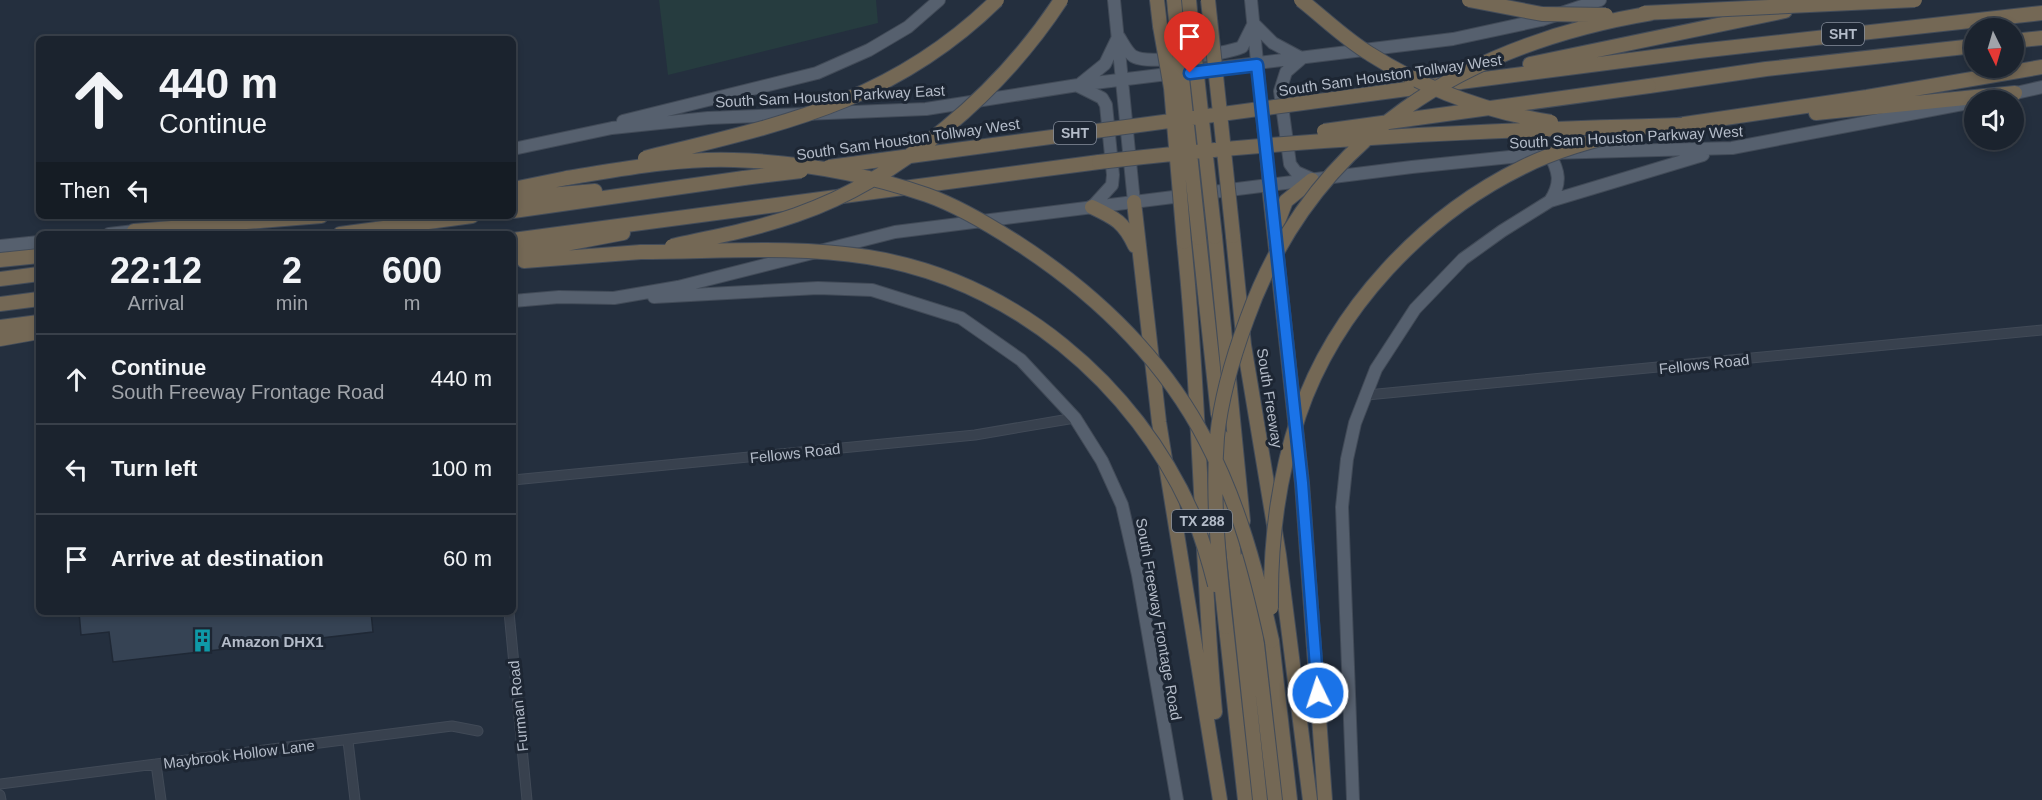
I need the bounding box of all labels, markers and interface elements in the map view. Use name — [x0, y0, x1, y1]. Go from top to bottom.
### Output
pin — [1164, 11, 1215, 73]
north arrow — [1964, 18, 2024, 78]
map controls — [1964, 18, 2024, 150]
icon: arrive — [1173, 20, 1206, 53]
road number: SHT — [1822, 23, 1864, 45]
street label: South Sam Houston Tollway West — [1277, 51, 1504, 99]
icon: ahead — [60, 60, 138, 138]
text: 440 m — [159, 60, 278, 107]
street label: South Sam Houston Parkway East — [715, 81, 946, 111]
button: sound — [1964, 90, 2024, 150]
text: Continue — [159, 109, 267, 139]
street label: South Sam Houston Tollway West — [795, 115, 1022, 163]
road number: SHT — [1054, 122, 1096, 144]
street label: South Sam Houston Parkway West — [1509, 122, 1744, 152]
icon: left — [122, 174, 155, 207]
text: Then — [60, 178, 110, 203]
text: 22:12 — [110, 250, 202, 291]
text: 2 — [282, 250, 302, 291]
text: 600 — [382, 250, 442, 291]
text: Arrival — [128, 292, 184, 314]
text: min — [276, 292, 308, 314]
text: m — [404, 292, 420, 314]
street label: South Freeway — [1254, 347, 1286, 450]
street label: Fellows Road — [1658, 351, 1750, 377]
text: Continue — [111, 355, 206, 380]
icon: ahead — [60, 363, 93, 396]
text: 440 m — [431, 366, 492, 391]
text: South Freeway Frontage Road — [111, 381, 385, 403]
street label: Fellows Road — [749, 440, 841, 466]
icon: left — [60, 453, 93, 486]
text: Turn left — [111, 456, 197, 481]
text: 100 m — [431, 456, 492, 481]
road number: TX 288 — [1172, 510, 1232, 532]
street label: South Freeway Frontage Road — [1133, 517, 1185, 721]
icon: arrive — [60, 543, 93, 576]
text: Arrive at destination — [111, 546, 324, 571]
text: 60 m — [443, 546, 492, 571]
building icon: Amazon DHX1 — [190, 628, 216, 654]
place label: Amazon DHX1 — [221, 633, 324, 650]
street label: Furman Road — [505, 660, 531, 752]
position arrow — [1286, 661, 1350, 725]
street label: Maybrook Hollow Lane — [162, 736, 316, 772]

